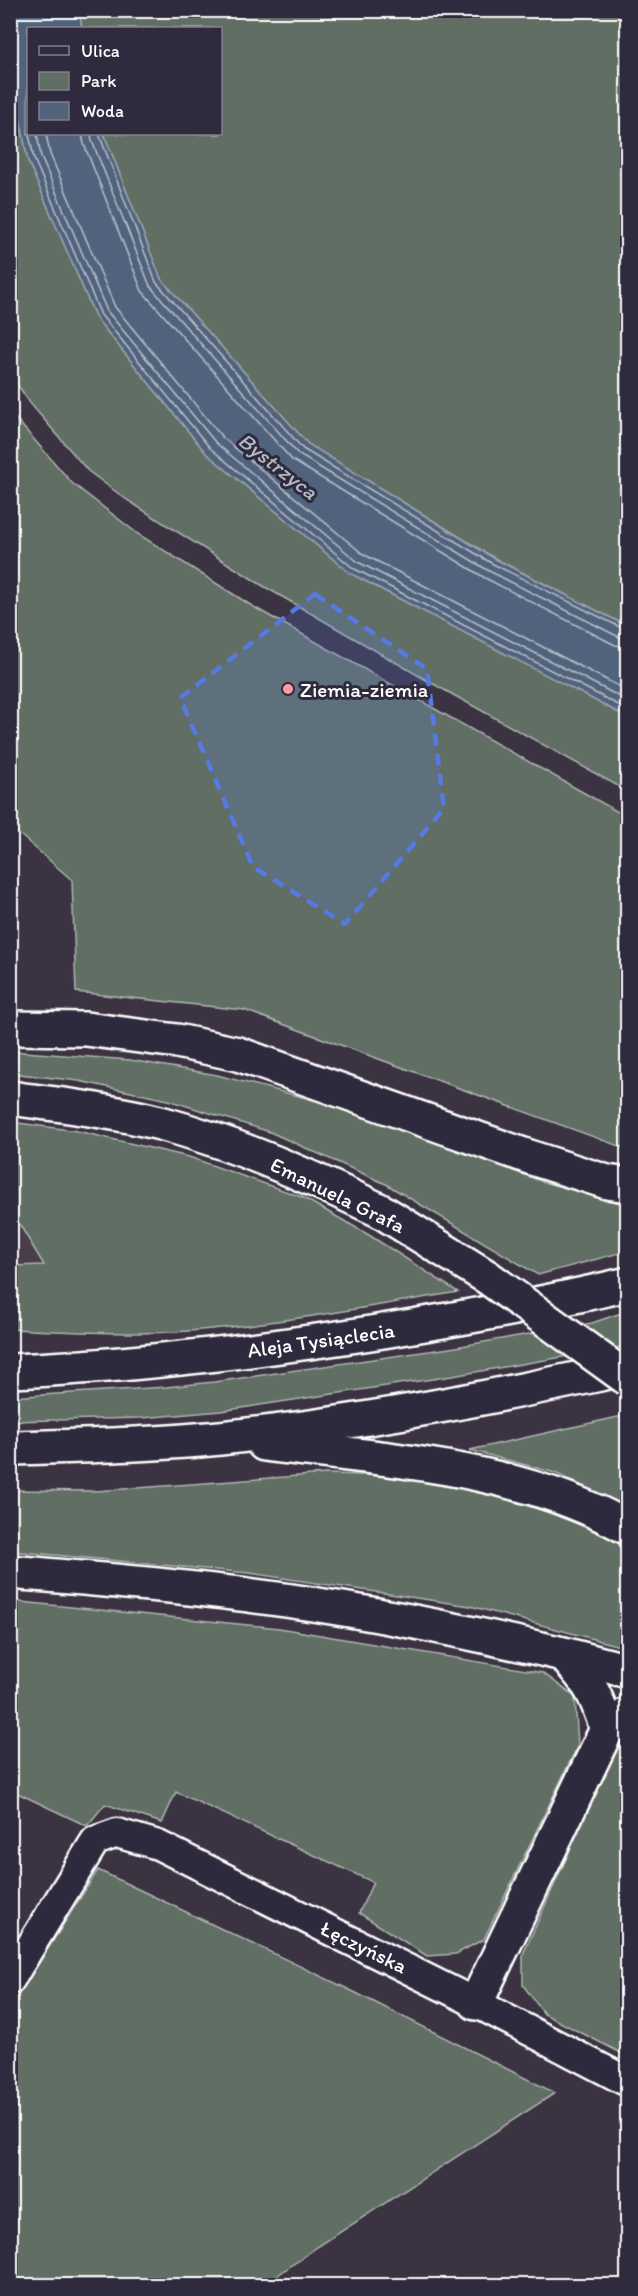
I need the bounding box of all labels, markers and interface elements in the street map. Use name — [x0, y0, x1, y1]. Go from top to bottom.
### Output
legend — [27, 27, 222, 135]
text: Ulica — [81, 40, 120, 62]
text: Park — [81, 70, 116, 92]
text: Woda — [81, 100, 124, 122]
water label: Bystrzyca — [233, 427, 324, 506]
place label: Ziemia-ziemia — [300, 677, 428, 702]
marker: Ziemia-ziemia — [281, 682, 295, 696]
street label: Emanuela Grafa — [267, 1152, 409, 1238]
street label: Aleja Tysiąclecia — [246, 1317, 396, 1363]
street label: Łęczyńska — [317, 1915, 411, 1979]

